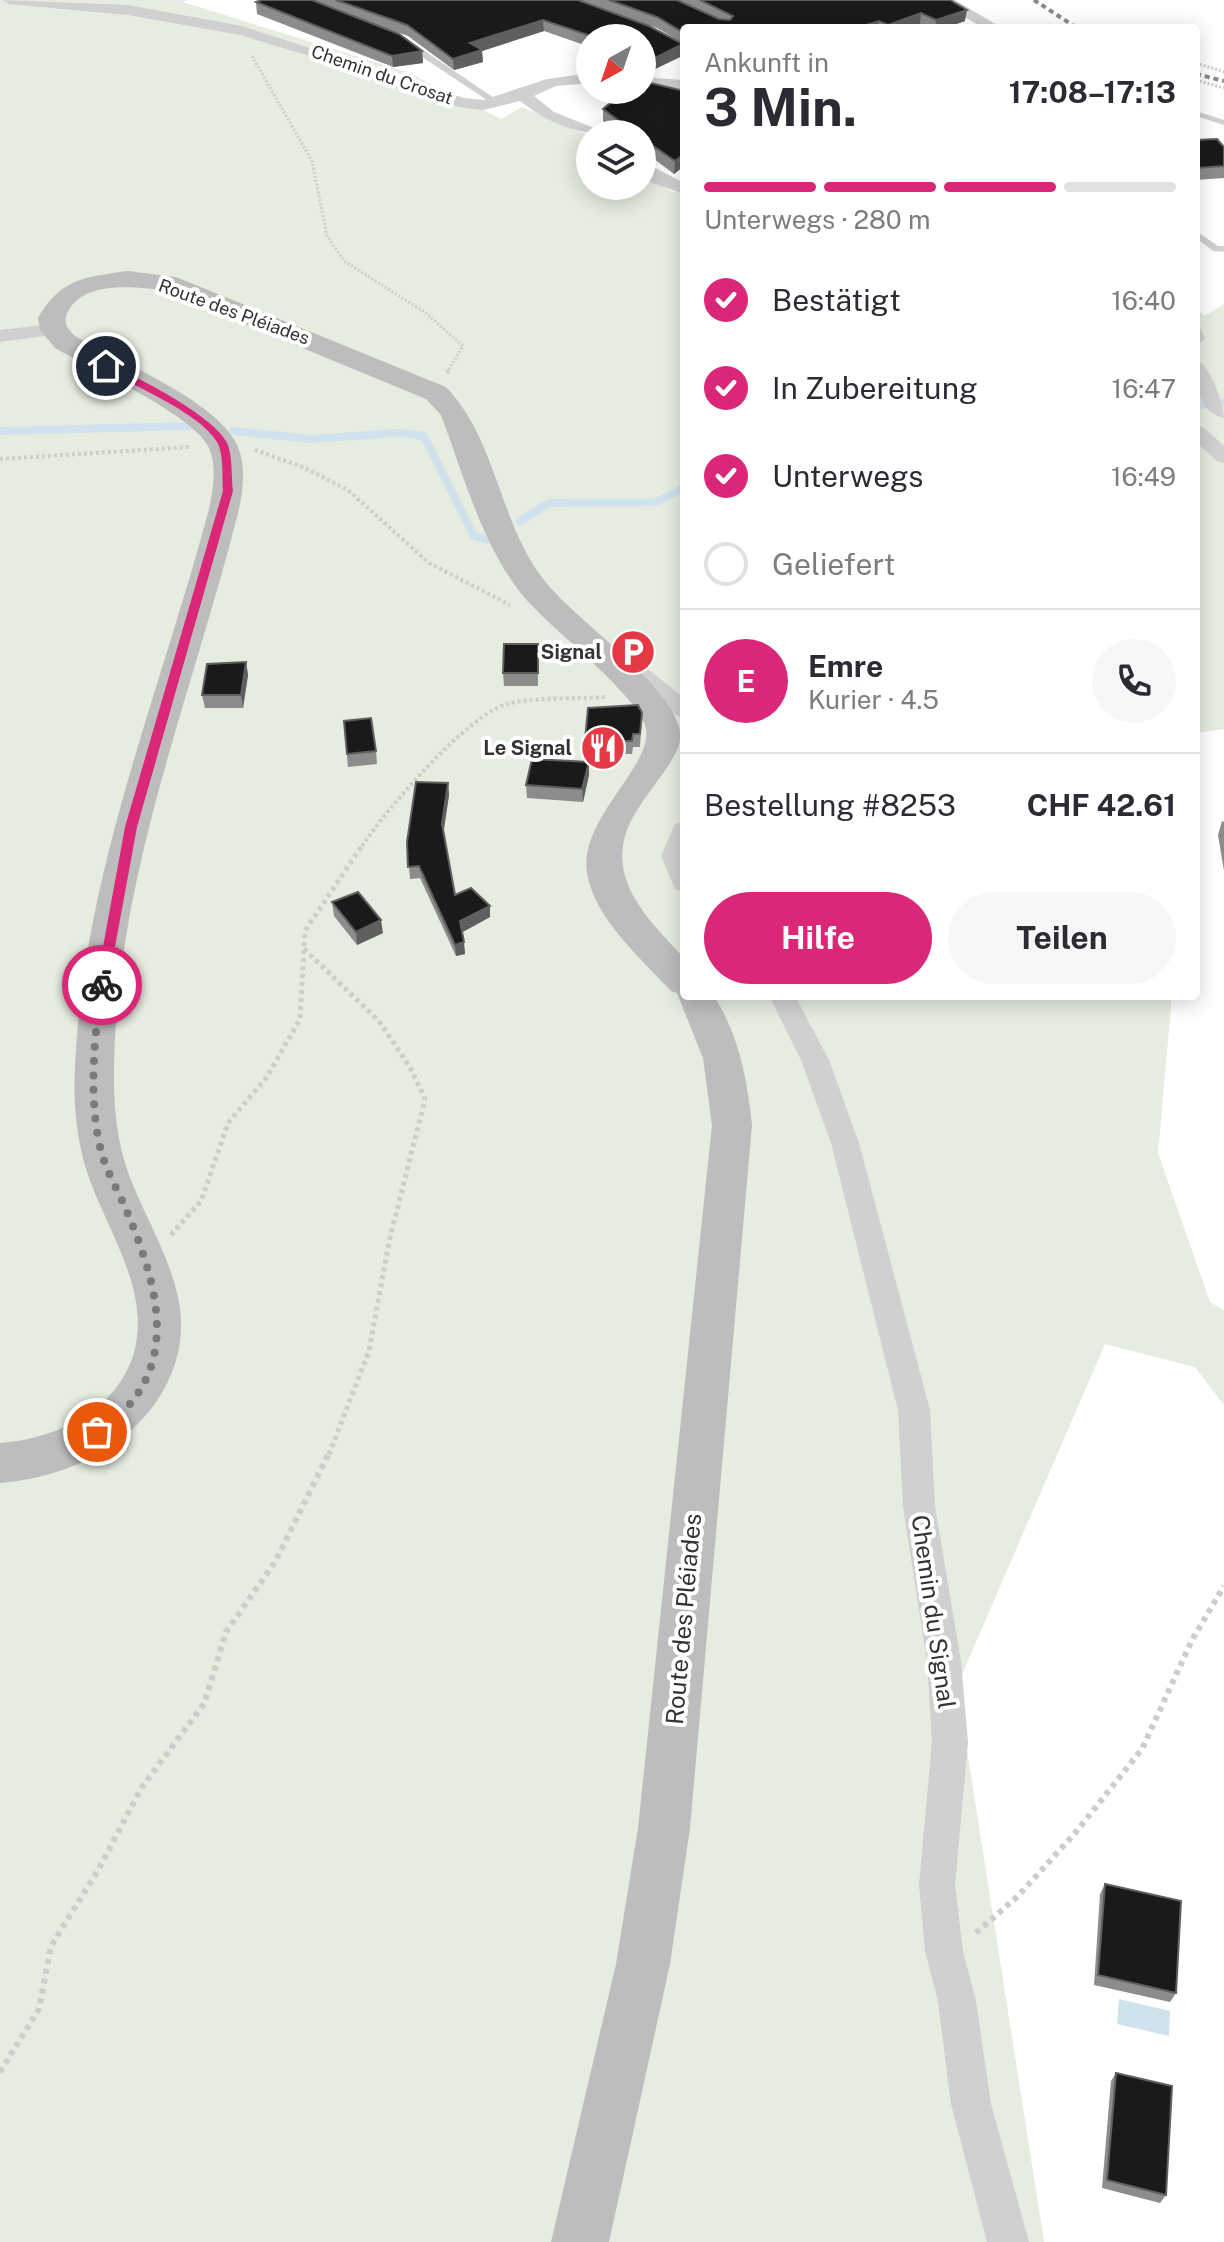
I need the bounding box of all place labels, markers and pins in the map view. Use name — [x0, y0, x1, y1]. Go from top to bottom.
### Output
pin — [72, 332, 140, 400]
parking icon: Signal — [609, 628, 657, 676]
place label: Signal — [541, 640, 602, 664]
restaurant icon: Le Signal — [579, 724, 627, 772]
place label: Le Signal — [483, 736, 572, 760]
pin — [63, 1398, 131, 1466]

